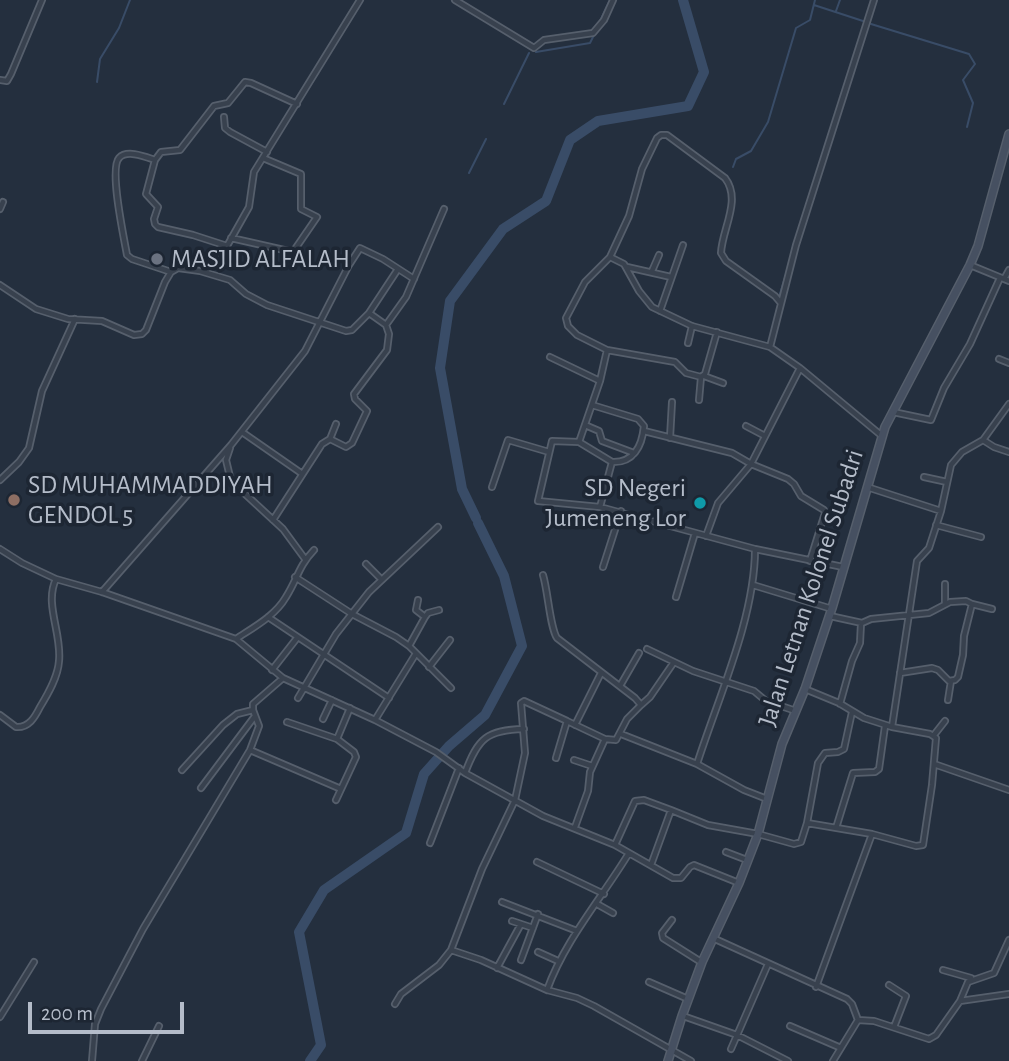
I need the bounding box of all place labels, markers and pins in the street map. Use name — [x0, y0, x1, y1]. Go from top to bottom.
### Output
place label: MASJID ALFALAH — [171, 243, 350, 275]
marker: MASJID ALFALAH — [149, 251, 165, 267]
place label: SD MUHAMMADDIYAH GENDOL 5 — [28, 469, 273, 530]
place label: SD Negeri Jumeneng Lor — [545, 472, 686, 534]
marker: SD MUHAMMADDIYAH GENDOL 5 — [6, 492, 22, 508]
marker: SD Negeri Jumeneng Lor — [692, 495, 708, 511]

